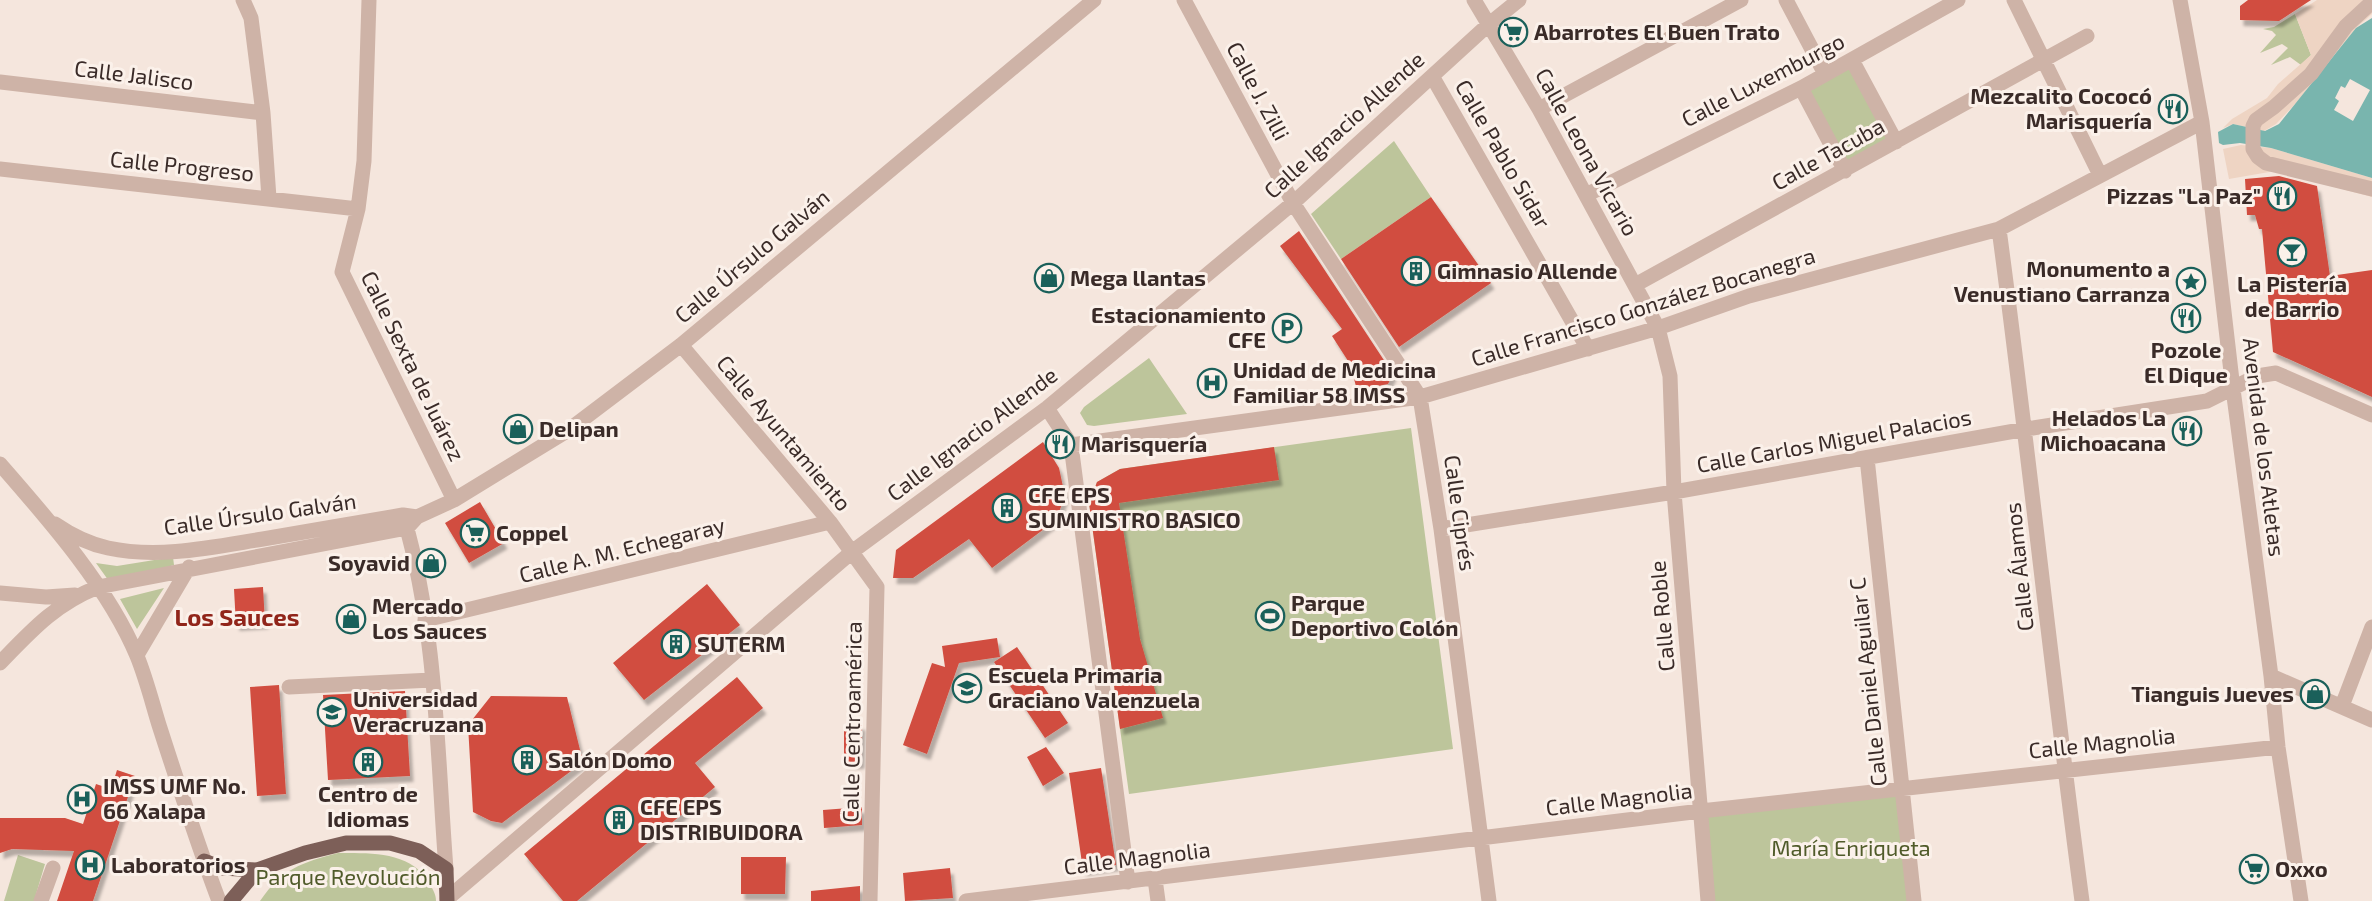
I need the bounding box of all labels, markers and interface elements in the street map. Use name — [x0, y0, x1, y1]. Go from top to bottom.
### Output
supermarket icon: Abarrotes El Buen Trato — [1497, 16, 1529, 48]
place label: Abarrotes El Buen Trato — [1534, 18, 1780, 44]
street label: Calle Luxemburgo — [1677, 27, 1848, 131]
street label: Calle J. Zilli — [1222, 37, 1296, 144]
street label: Calle Ignacio Allende — [1258, 46, 1429, 203]
street label: Calle Jalisco — [73, 54, 195, 94]
street label: Calle Leona Vicario — [1531, 63, 1645, 240]
street label: Calle Pablo Sidar — [1451, 75, 1557, 233]
place label: Mezcalito Cococó Marisquería — [1970, 82, 2152, 133]
restaurant icon: Mezcalito Cococó Marisquería — [2157, 93, 2189, 125]
street label: Calle Tacuba — [1767, 112, 1888, 195]
street label: Calle Progreso — [109, 145, 255, 185]
restaurant icon: Pizzas "La Paz" — [2266, 180, 2298, 212]
place label: Pizzas "La Paz" — [2106, 182, 2261, 208]
street label: Calle Úrsulo Galván — [669, 183, 834, 328]
bar icon: La Pistería de Barrio — [2276, 236, 2308, 268]
street label: Calle Francisco González Bocanegra — [1467, 241, 1818, 371]
building icon: Gimnasio Allende — [1400, 255, 1432, 287]
place label: Monumento a Venustiano Carranza — [1954, 255, 2170, 306]
place label: Gimnasio Allende — [1437, 257, 1617, 283]
shop icon: Mega llantas — [1033, 262, 1065, 294]
place label: Mega llantas — [1070, 264, 1206, 290]
street label: Calle Sexta de Juárez — [357, 266, 471, 465]
place icon: Monumento a Venustiano Carranza — [2175, 266, 2207, 298]
place label: La Pistería de Barrio — [2237, 270, 2347, 321]
place label: Estacionamiento CFE — [1091, 301, 1266, 352]
restaurant icon: Pozole El Dique — [2170, 302, 2202, 334]
parking icon: Estacionamiento CFE — [1271, 312, 1303, 344]
place label: Pozole El Dique — [2144, 336, 2228, 387]
street label: Avenida de los Atletas — [2239, 336, 2291, 558]
street label: Calle Ayuntamiento — [712, 349, 857, 515]
place label: Unidad de Medicina Familiar 58 IMSS — [1233, 356, 1436, 407]
street label: Calle Ignacio Allende — [881, 361, 1062, 506]
hospital icon: Unidad de Medicina Familiar 58 IMSS — [1196, 367, 1228, 399]
street label: Calle Carlos Miguel Palacios — [1694, 403, 1973, 477]
place label: Helados La Michoacana — [2040, 404, 2166, 455]
shop icon: Delipan — [502, 413, 534, 445]
place label: Delipan — [539, 415, 619, 441]
restaurant icon: Helados La Michoacana — [2171, 415, 2203, 447]
restaurant icon: Marisquería — [1044, 428, 1076, 460]
place label: Marisquería — [1081, 430, 1207, 456]
street label: Calle Ciprés — [1440, 453, 1482, 572]
place label: CFE EPS SUMINISTRO BASICO — [1028, 481, 1241, 532]
street label: Calle Úrsulo Galván — [162, 487, 358, 539]
building icon: CFE EPS SUMINISTRO BASICO — [991, 492, 1023, 524]
street label: Calle Álamos — [1998, 502, 2038, 633]
street label: Calle A. M. Echegaray — [516, 511, 728, 587]
supermarket icon: Coppel — [459, 517, 491, 549]
place label: Coppel — [496, 519, 569, 545]
shop icon: Soyavid — [415, 547, 447, 579]
place label: Soyavid — [328, 549, 410, 576]
street label: Calle Roble — [1643, 560, 1679, 673]
street label: Calle Daniel Aguilar C — [1843, 576, 1891, 788]
place label: Parque Deportivo Colón — [1291, 589, 1458, 640]
place label: Mercado Los Sauces — [372, 592, 487, 643]
sports icon: Parque Deportivo Colón — [1254, 600, 1286, 632]
district label: Los Sauces — [174, 602, 300, 631]
shop icon: Mercado Los Sauces — [335, 603, 367, 635]
street label: Calle Centroamérica — [836, 621, 866, 823]
building icon: SUTERM — [660, 628, 692, 660]
place label: SUTERM — [697, 630, 785, 656]
place label: Escuela Primaria Graciano Valenzuela — [988, 661, 1200, 712]
school or university icon: Escuela Primaria Graciano Valenzuela — [951, 672, 983, 704]
shop icon: Tianguis Jueves — [2299, 678, 2331, 710]
place label: Tianguis Jueves — [2131, 680, 2294, 706]
place label: Universidad Veracruzana — [353, 685, 484, 736]
school or university icon: Universidad Veracruzana — [316, 696, 348, 728]
street label: Calle Magnolia — [2027, 721, 2177, 763]
building icon: Salón Domo — [511, 744, 543, 776]
building icon: Centro de Idiomas — [352, 746, 384, 778]
place label: Salón Domo — [548, 746, 672, 772]
place label: IMSS UMF No. 66 Xalapa — [103, 772, 246, 823]
street label: Calle Magnolia — [1544, 776, 1694, 820]
place label: Centro de Idiomas — [318, 780, 418, 831]
hospital icon: IMSS UMF No. 66 Xalapa — [66, 783, 98, 815]
place label: CFE EPS DISTRIBUIDORA — [640, 793, 803, 844]
building icon: CFE EPS DISTRIBUIDORA — [603, 804, 635, 836]
park label: María Enriqueta — [1771, 834, 1931, 860]
street label: Calle Magnolia — [1062, 835, 1212, 879]
hospital icon: Laboratorios — [74, 849, 106, 881]
place label: Laboratorios — [111, 851, 245, 877]
supermarket icon: Oxxo — [2238, 853, 2270, 885]
place label: Oxxo — [2275, 855, 2328, 881]
park label: Parque Revolución — [255, 863, 441, 889]

